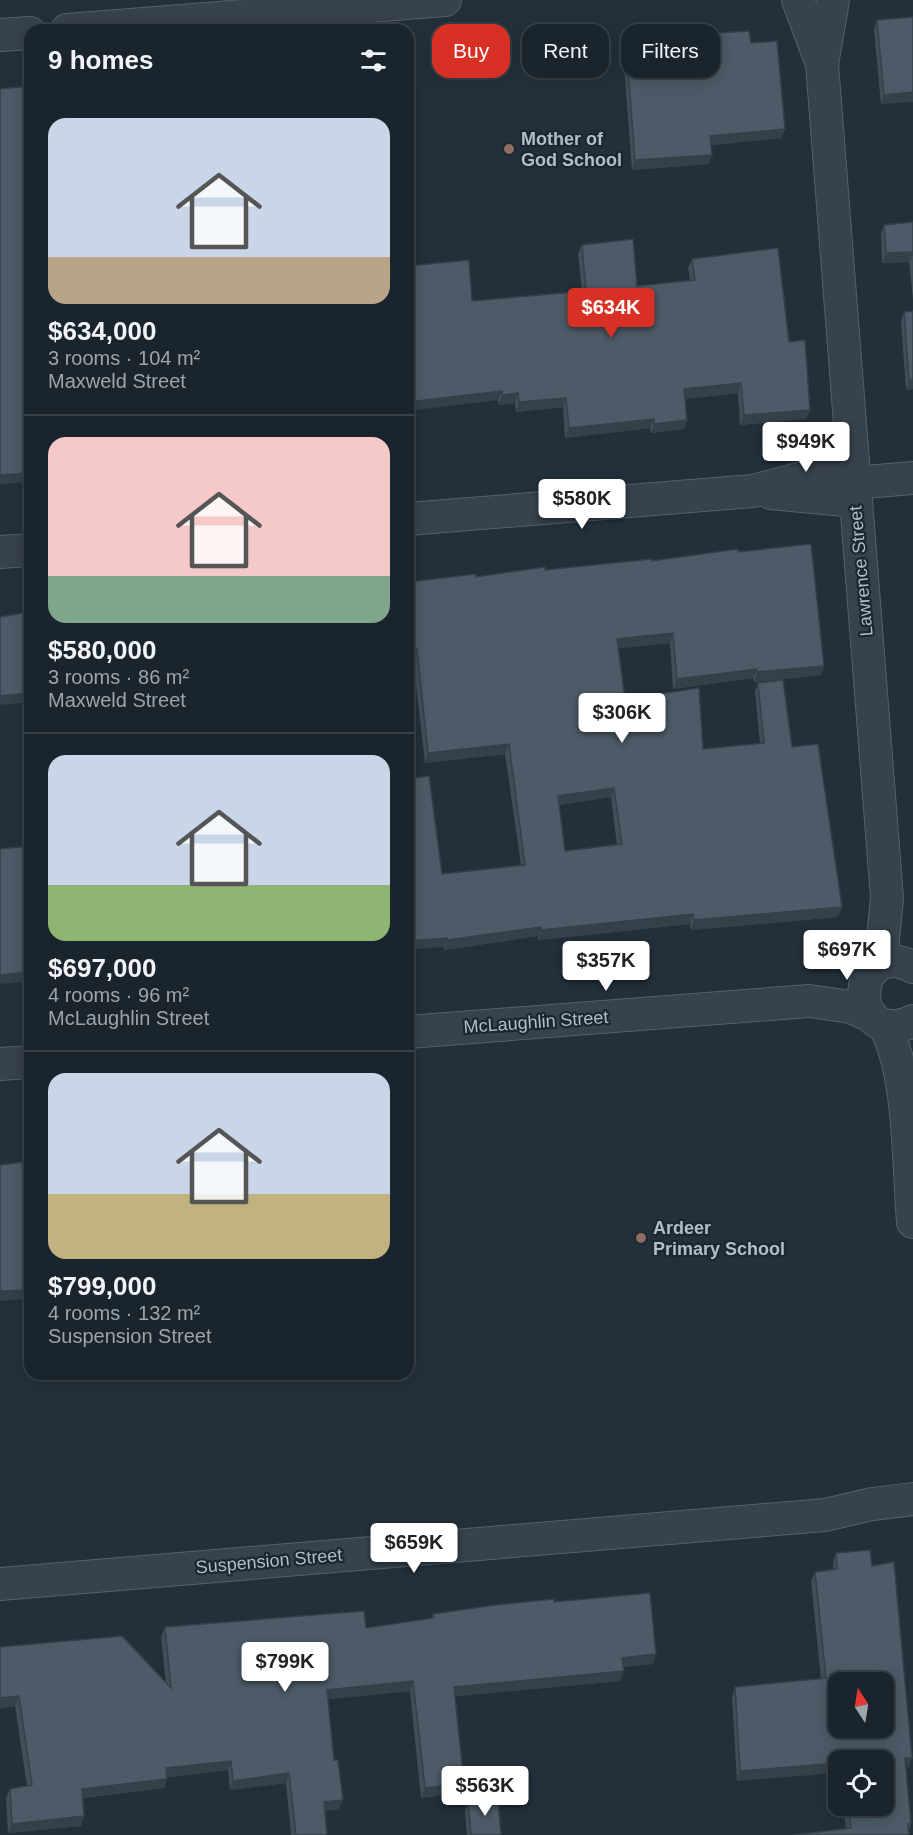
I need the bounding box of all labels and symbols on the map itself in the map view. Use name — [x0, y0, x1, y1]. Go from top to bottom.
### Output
place label: Mother of God School — [521, 129, 622, 170]
marker: Mother of God School — [502, 142, 516, 156]
pin: $634K — [569, 288, 653, 339]
pin: $949K — [764, 422, 848, 473]
pin: $580K — [540, 479, 624, 530]
street label: Lawrence Street — [845, 505, 877, 637]
pin: $306K — [580, 693, 664, 744]
pin: $697K — [805, 930, 889, 981]
pin: $357K — [564, 941, 648, 992]
street label: McLaughlin Street — [463, 1007, 609, 1037]
place label: Ardeer Primary School — [653, 1218, 785, 1259]
marker: Ardeer Primary School — [634, 1231, 648, 1245]
pin: $659K — [372, 1523, 456, 1574]
street label: Suspension Street — [195, 1545, 343, 1577]
pin: $799K — [243, 1642, 327, 1693]
north arrow — [828, 1672, 894, 1738]
pin: $563K — [443, 1766, 527, 1817]

